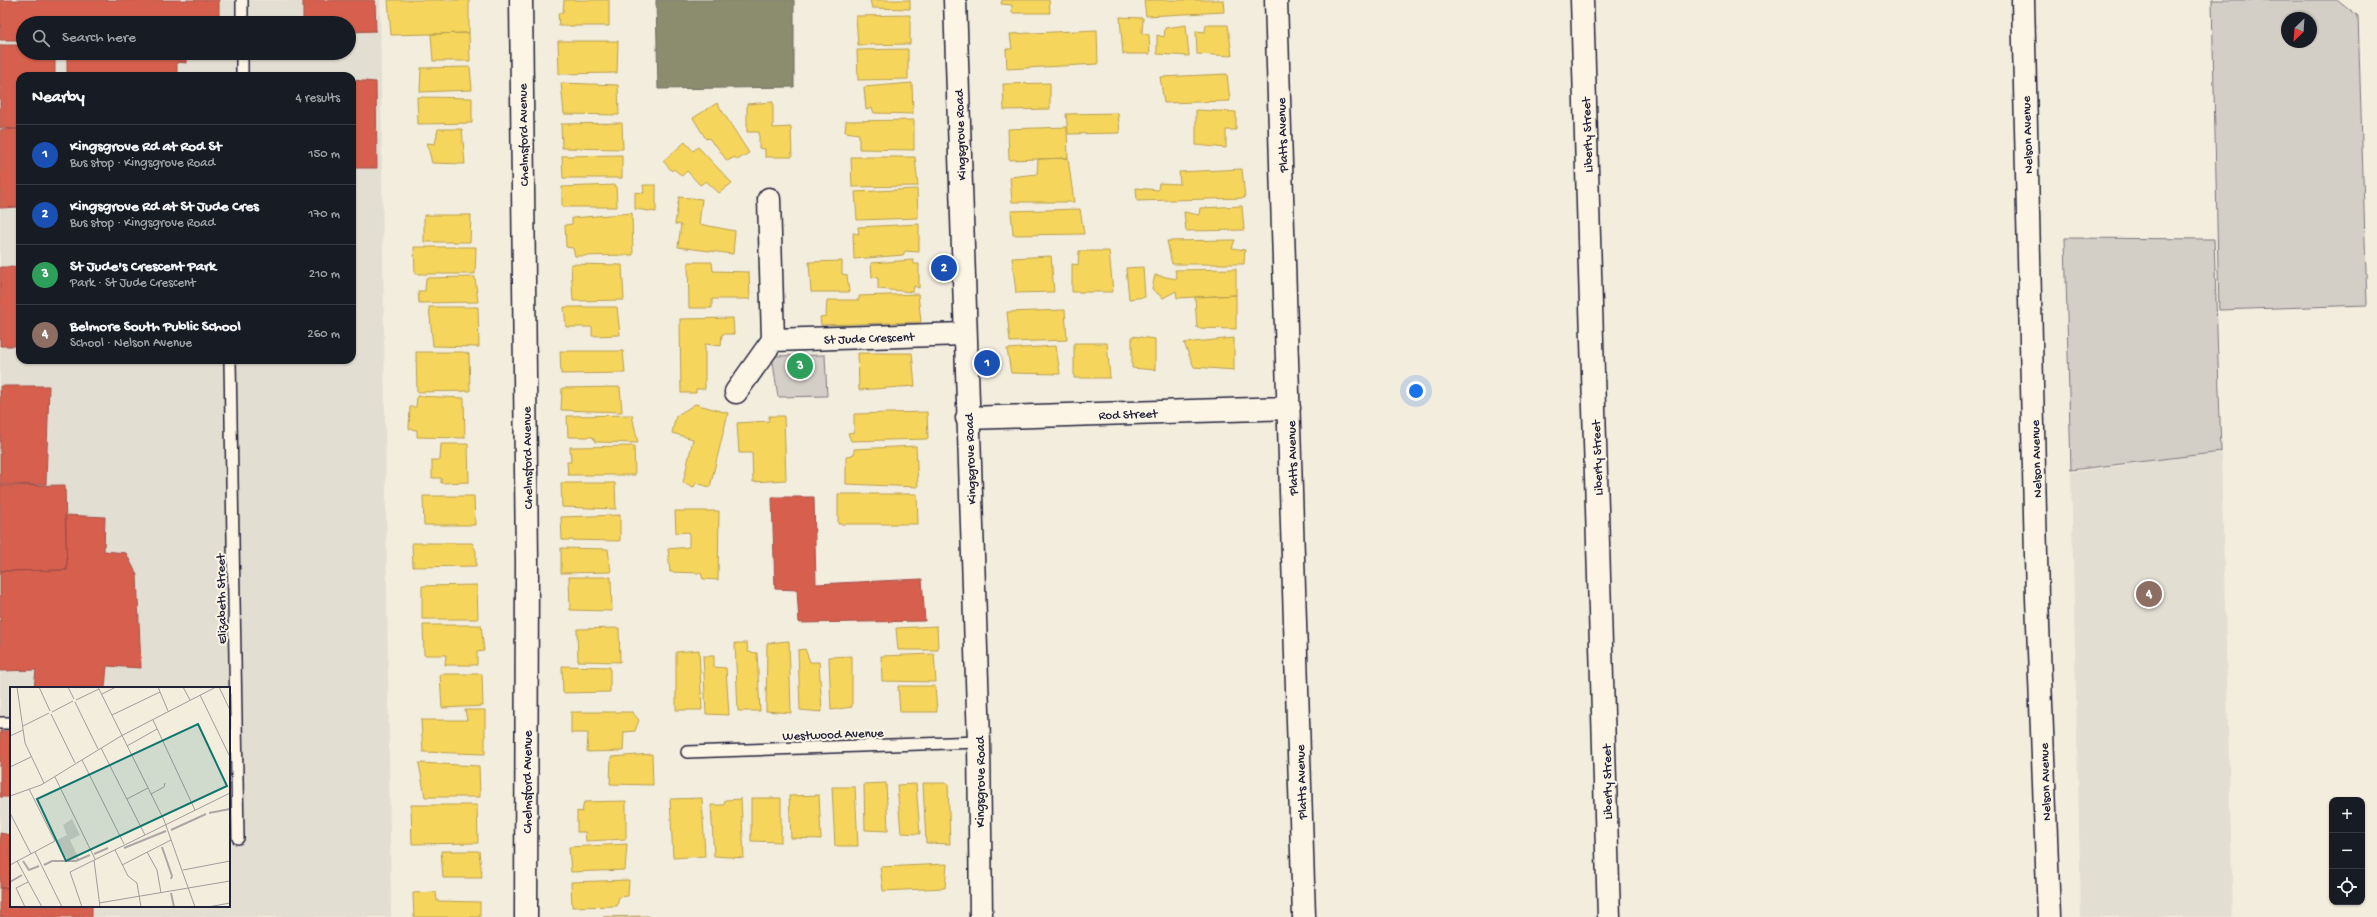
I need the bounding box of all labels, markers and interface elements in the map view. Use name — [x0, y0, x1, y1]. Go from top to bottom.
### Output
north arrow — [2281, 12, 2317, 48]
search box — [16, 16, 356, 60]
icon: search — [30, 27, 52, 49]
text: Search here — [62, 29, 136, 47]
street label: Chelmsford Avenue — [516, 83, 533, 186]
text: Nearby — [32, 88, 85, 108]
street label: Kingsgrove Road — [952, 88, 971, 181]
text: 4 results — [296, 91, 340, 106]
street label: Liberty Street — [1580, 95, 1597, 173]
street label: Nelson Avenue — [2020, 95, 2037, 174]
street label: Platts Avenue — [1275, 97, 1292, 174]
text: Kingsgrove Rd at Rod St — [70, 138, 222, 156]
text: 1 — [42, 147, 48, 162]
text: 150 m — [308, 147, 340, 162]
text: Bus stop · Kingsgrove Road — [70, 156, 215, 171]
text: Kingsgrove Rd at St Jude Cres — [70, 198, 259, 216]
text: 2 — [42, 207, 48, 222]
text: 170 m — [308, 207, 340, 222]
text: Bus stop · Kingsgrove Road — [70, 216, 215, 231]
pin: 2 — [931, 253, 957, 283]
text: St Jude's Crescent Park — [70, 258, 216, 276]
text: 3 — [42, 267, 48, 282]
text: 210 m — [309, 267, 340, 282]
text: Park · St Jude Crescent — [70, 276, 196, 291]
text: Belmore South Public School — [70, 318, 241, 336]
text: 4 — [42, 327, 48, 342]
text: 260 m — [307, 327, 340, 342]
street label: St Jude Crescent — [824, 330, 916, 349]
text: School · Nelson Avenue — [70, 336, 192, 351]
pin: 1 — [974, 348, 1000, 378]
pin: 3 — [787, 351, 813, 381]
your location — [1406, 381, 1426, 401]
street label: Chelmsford Avenue — [520, 406, 537, 509]
street label: Rod Street — [1098, 407, 1159, 424]
street label: Kingsgrove Road — [962, 412, 981, 505]
street label: Liberty Street — [1590, 418, 1607, 496]
street label: Nelson Avenue — [2029, 419, 2046, 498]
street label: Platts Avenue — [1285, 420, 1302, 497]
street label: Elizabeth Street — [214, 552, 231, 644]
pin: 4 — [2136, 579, 2162, 609]
inset map — [10, 687, 230, 907]
street label: Westwood Avenue — [782, 726, 884, 745]
street label: Chelmsford Avenue — [521, 730, 536, 833]
street label: Kingsgrove Road — [974, 735, 989, 828]
street label: Nelson Avenue — [2038, 742, 2055, 821]
street label: Liberty Street — [1600, 743, 1617, 820]
street label: Platts Avenue — [1294, 744, 1311, 821]
map controls — [2329, 797, 2365, 905]
button: + — [2329, 797, 2365, 833]
button: − — [2329, 833, 2365, 869]
button: locate — [2329, 869, 2365, 905]

